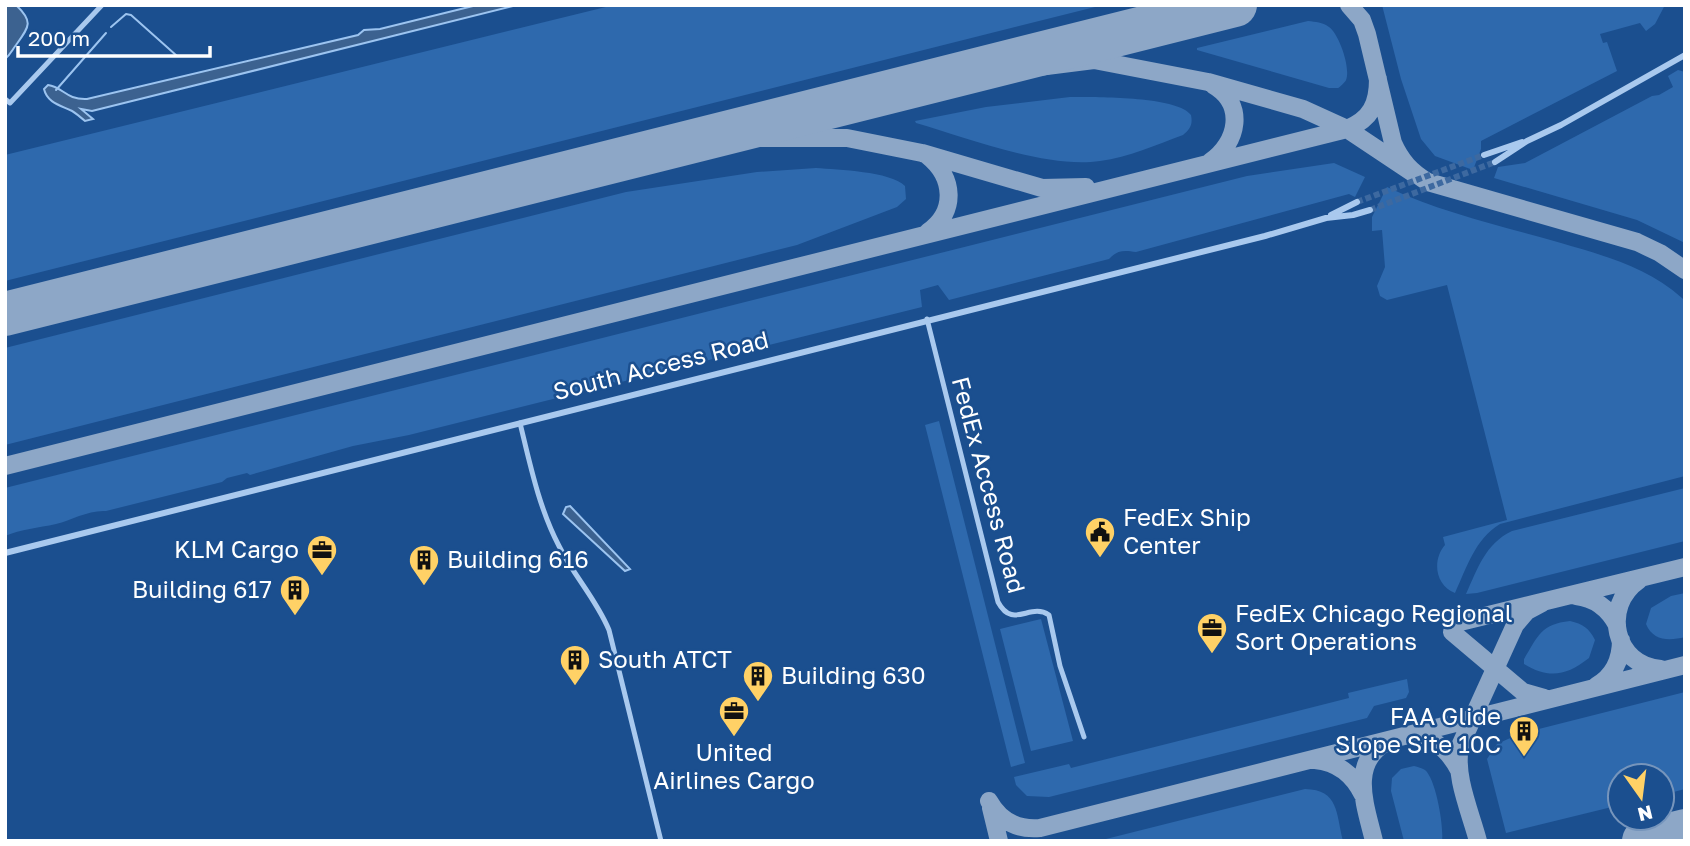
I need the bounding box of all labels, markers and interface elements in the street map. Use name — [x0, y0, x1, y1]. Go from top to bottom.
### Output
scale bar — [18, 14, 210, 58]
text: 200 m — [28, 25, 90, 51]
street label: South Access Road — [550, 324, 771, 405]
street label: FedEx Access Road — [947, 373, 1032, 596]
place label: FedEx Ship Center — [1123, 502, 1251, 559]
public building icon: FedEx Ship Center — [1083, 515, 1117, 559]
office icon: KLM Cargo — [305, 533, 339, 577]
place label: KLM Cargo — [174, 534, 299, 563]
building icon: Building 616 — [407, 543, 441, 587]
place label: Building 616 — [447, 544, 589, 573]
building icon: Building 617 — [278, 573, 312, 617]
place label: Building 617 — [132, 574, 272, 603]
place label: FedEx Chicago Regional Sort Operations — [1235, 598, 1512, 655]
office icon: FedEx Chicago Regional Sort Operations — [1195, 611, 1229, 655]
building icon: South ATCT — [558, 643, 592, 687]
place label: South ATCT — [598, 644, 732, 673]
building icon: Building 630 — [741, 659, 775, 703]
place label: Building 630 — [781, 660, 926, 689]
office icon: United Airlines Cargo — [717, 694, 751, 738]
place label: FAA Glide Slope Site 10C — [1335, 701, 1501, 758]
building icon: FAA Glide Slope Site 10C — [1507, 714, 1541, 758]
place label: United Airlines Cargo — [653, 737, 815, 794]
north arrow — [1606, 762, 1676, 832]
text: N — [1635, 801, 1655, 827]

